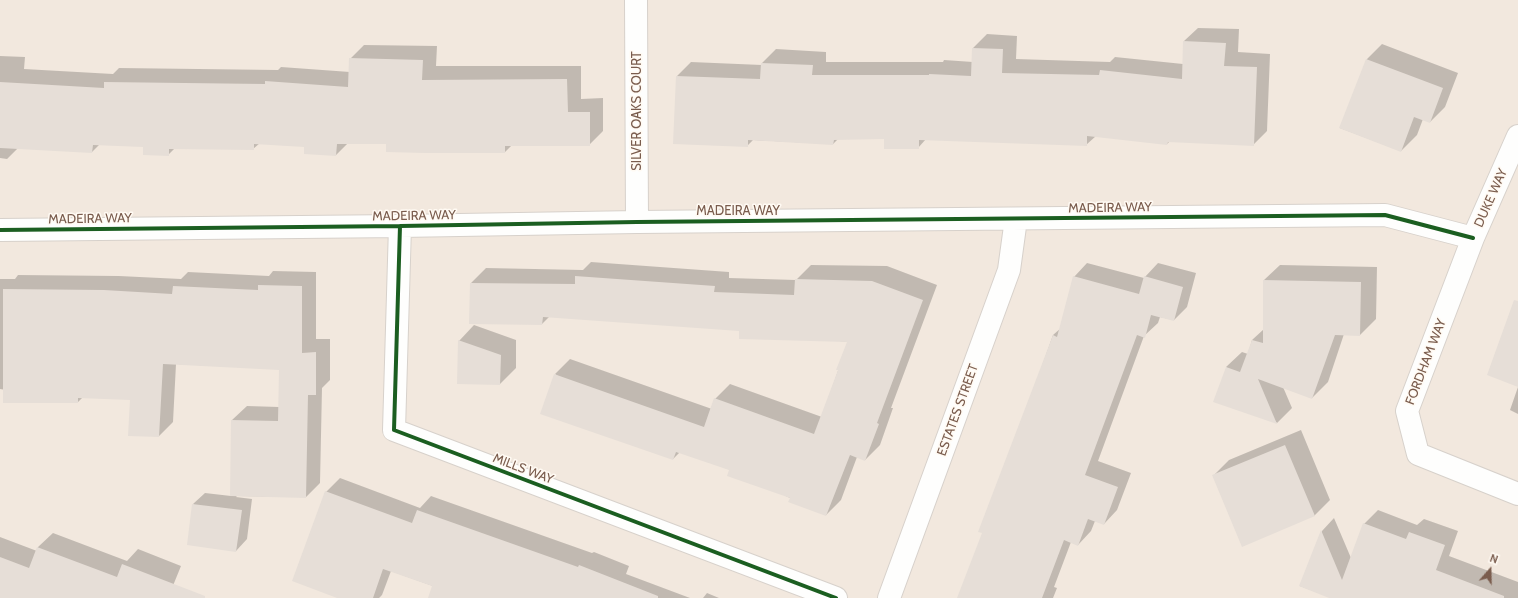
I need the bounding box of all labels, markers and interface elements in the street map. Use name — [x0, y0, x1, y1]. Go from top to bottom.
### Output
street label: SILVER OAKS COURT — [629, 51, 645, 171]
street label: DUKE WAY — [1471, 166, 1511, 230]
street label: MADEIRA WAY — [1068, 199, 1152, 217]
street label: MADEIRA WAY — [696, 203, 780, 219]
street label: MADEIRA WAY — [372, 207, 456, 225]
street label: MADEIRA WAY — [48, 210, 132, 228]
street label: FORDHAM WAY — [1402, 317, 1450, 407]
street label: ESTATES STREET — [934, 362, 982, 458]
street label: MILLS WAY — [490, 450, 556, 488]
north arrow — [1470, 550, 1510, 590]
text: N — [1488, 551, 1500, 567]

